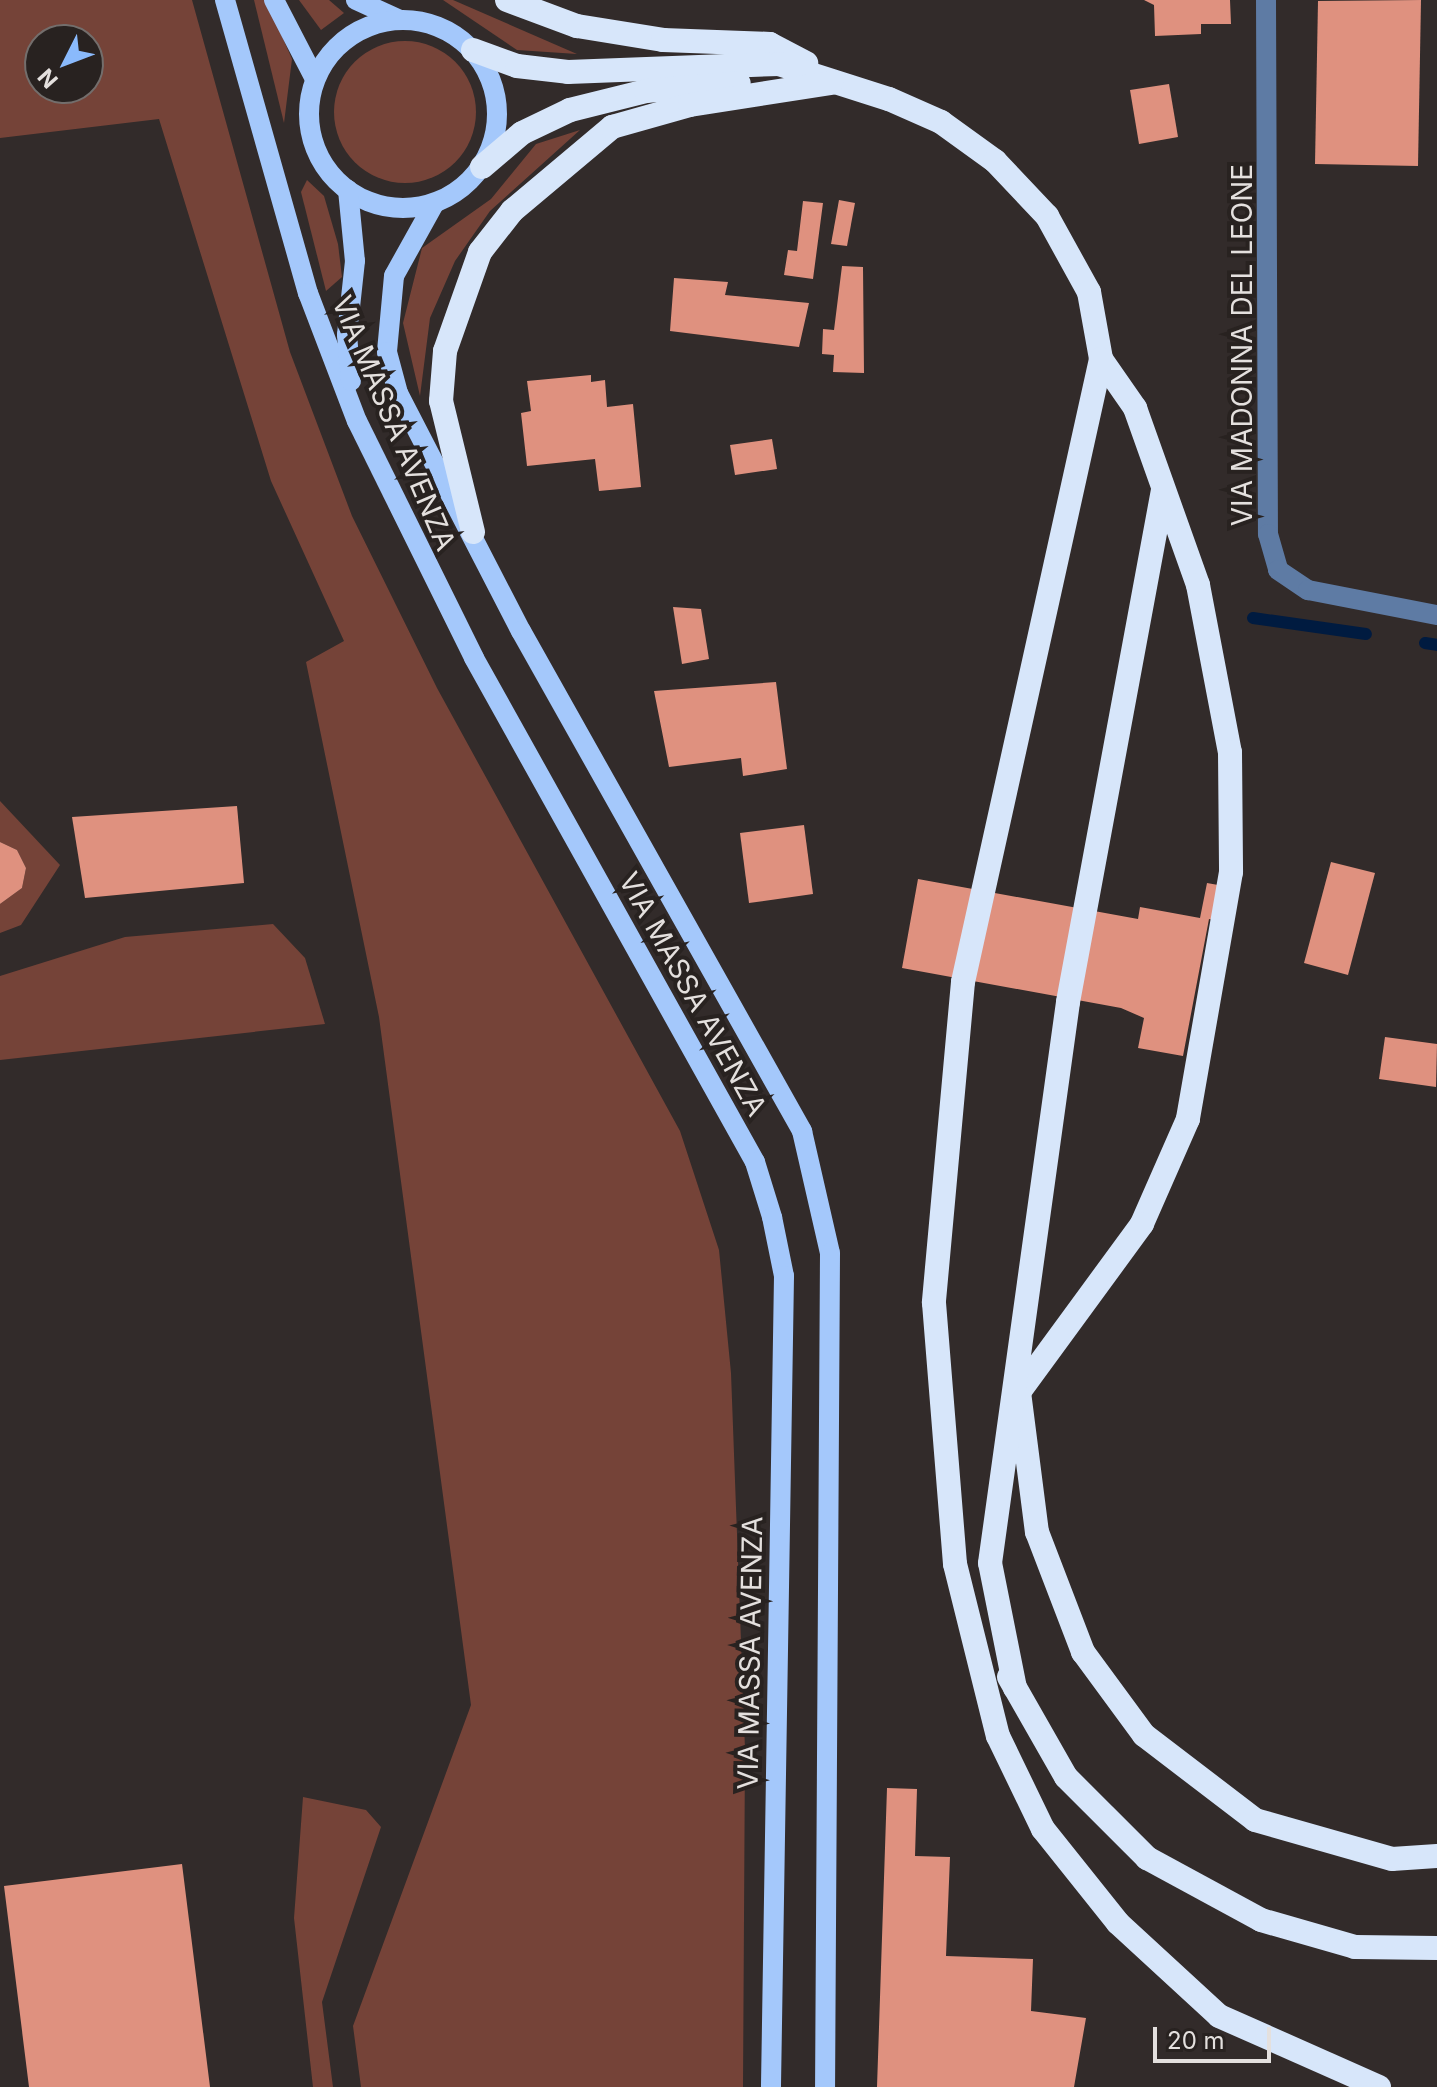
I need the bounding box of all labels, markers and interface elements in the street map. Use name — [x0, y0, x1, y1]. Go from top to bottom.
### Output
north arrow — [24, 24, 104, 104]
text: N — [32, 64, 63, 94]
street label: VIA MADONNA DEL LEONE — [1225, 164, 1259, 526]
street label: VIA MASSA AVENZA — [325, 291, 463, 555]
street label: VIA MASSA AVENZA — [612, 866, 774, 1122]
street label: VIA MASSA AVENZA — [731, 1516, 769, 1790]
scale bar — [1157, 2011, 1275, 2061]
text: 20 m — [1167, 2026, 1225, 2055]

